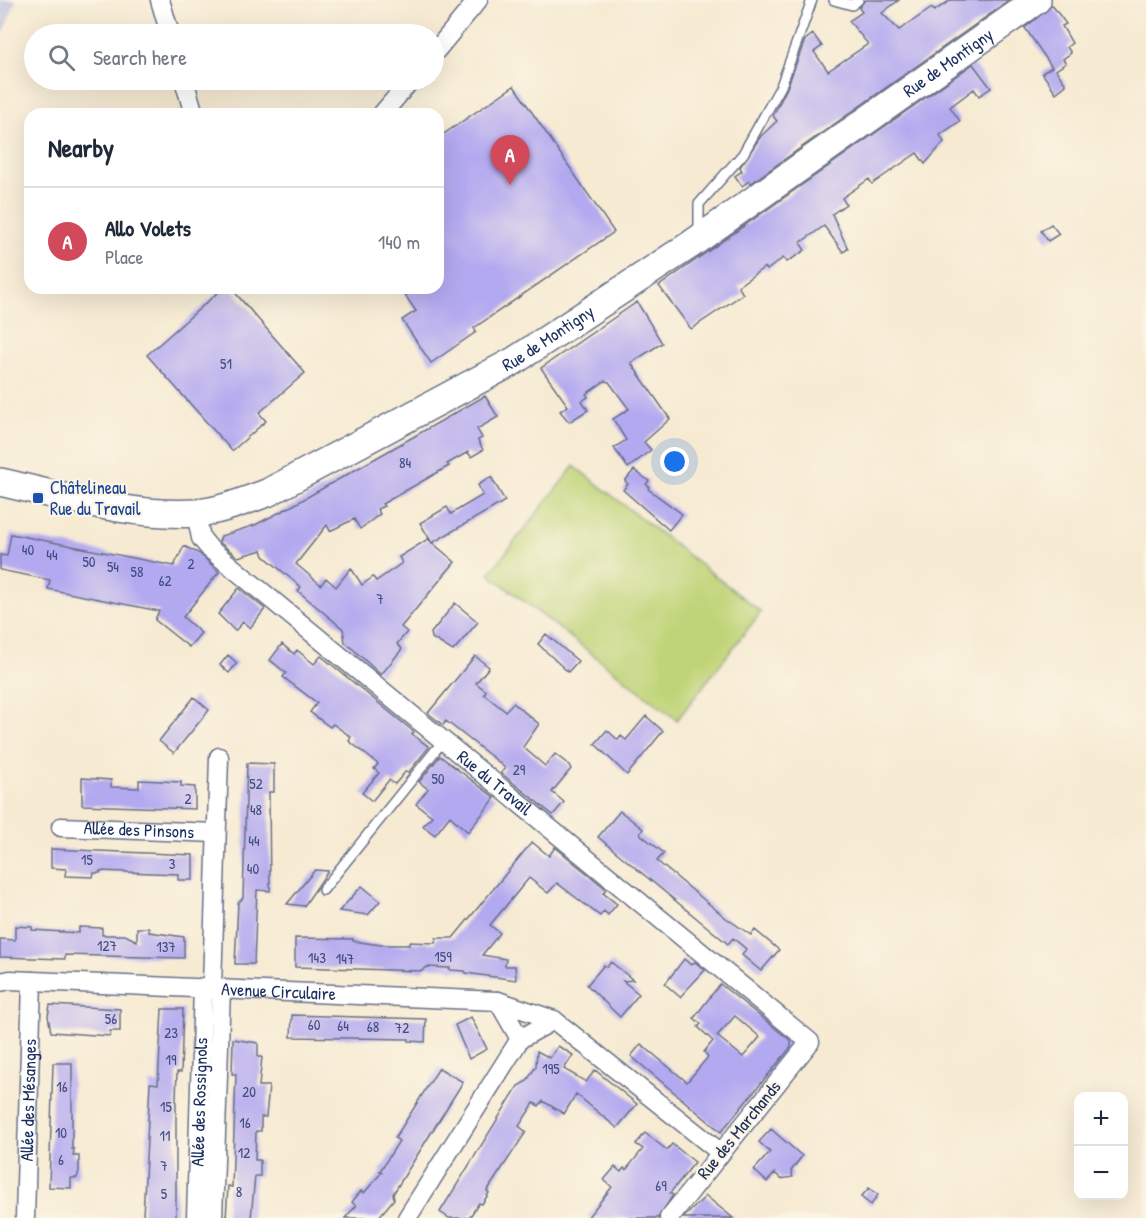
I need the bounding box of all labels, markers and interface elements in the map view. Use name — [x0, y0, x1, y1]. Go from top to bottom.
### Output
street label: Rue de Montigny — [898, 22, 998, 103]
search box — [24, 24, 444, 90]
icon: search — [45, 41, 78, 74]
text: Search here — [93, 42, 187, 72]
text: Nearby — [48, 130, 114, 165]
pin: A — [490, 136, 530, 185]
text: Allo Volets — [105, 213, 191, 243]
text: A — [63, 228, 72, 255]
text: 140 m — [378, 228, 420, 255]
text: Place — [105, 243, 144, 270]
street label: Rue de Montigny — [497, 299, 599, 377]
house number: 51 — [220, 353, 232, 374]
your location — [660, 447, 689, 476]
house number: 84 — [399, 452, 411, 473]
place label: Châtelineau Rue du Travail — [50, 475, 141, 521]
marker: Châtelineau Rue du Travail — [31, 491, 45, 505]
house number: 40 — [22, 539, 34, 560]
house number: 44 — [46, 544, 58, 565]
house number: 50 — [82, 551, 96, 572]
house number: 2 — [187, 553, 195, 574]
house number: 54 — [107, 556, 119, 577]
house number: 58 — [131, 561, 143, 582]
house number: 62 — [158, 570, 172, 591]
house number: 7 — [376, 588, 384, 609]
street label: Rue du Travail — [452, 744, 538, 821]
house number: 29 — [513, 759, 526, 780]
house number: 50 — [431, 768, 445, 789]
house number: 52 — [249, 773, 263, 794]
house number: 2 — [184, 788, 192, 809]
house number: 48 — [250, 799, 262, 820]
street label: Allée des Pinsons — [83, 815, 195, 844]
house number: 44 — [248, 830, 260, 851]
house number: 15 — [81, 849, 94, 870]
house number: 3 — [169, 853, 176, 874]
house number: 40 — [247, 858, 259, 879]
house number: 127 — [97, 935, 117, 956]
house number: 137 — [156, 936, 176, 957]
house number: 159 — [434, 946, 452, 967]
house number: 143 — [308, 947, 326, 968]
house number: 147 — [336, 948, 354, 969]
street label: Avenue Circulaire — [221, 976, 337, 1006]
house number: 56 — [105, 1008, 117, 1029]
house number: 60 — [308, 1014, 321, 1035]
house number: 64 — [337, 1015, 349, 1036]
house number: 68 — [367, 1016, 379, 1037]
house number: 72 — [395, 1017, 409, 1038]
house number: 23 — [164, 1022, 178, 1043]
street label: Allée des Rossignols — [185, 1037, 213, 1167]
street label: Allée des Mésanges — [14, 1038, 42, 1162]
house number: 19 — [166, 1049, 177, 1070]
house number: 195 — [542, 1058, 560, 1079]
street label: Rue des Marchands — [691, 1075, 786, 1184]
house number: 16 — [56, 1076, 68, 1097]
house number: 20 — [242, 1081, 256, 1102]
map controls — [1074, 1092, 1128, 1200]
button: + — [1074, 1092, 1128, 1146]
house number: 15 — [160, 1096, 173, 1117]
house number: 16 — [239, 1112, 251, 1133]
house number: 10 — [55, 1122, 67, 1143]
house number: 11 — [160, 1125, 170, 1146]
house number: 12 — [238, 1142, 250, 1163]
button: − — [1074, 1146, 1128, 1200]
house number: 6 — [58, 1149, 64, 1170]
house number: 7 — [160, 1155, 168, 1176]
house number: 69 — [655, 1175, 667, 1196]
house number: 8 — [236, 1181, 242, 1202]
house number: 5 — [161, 1183, 168, 1204]

